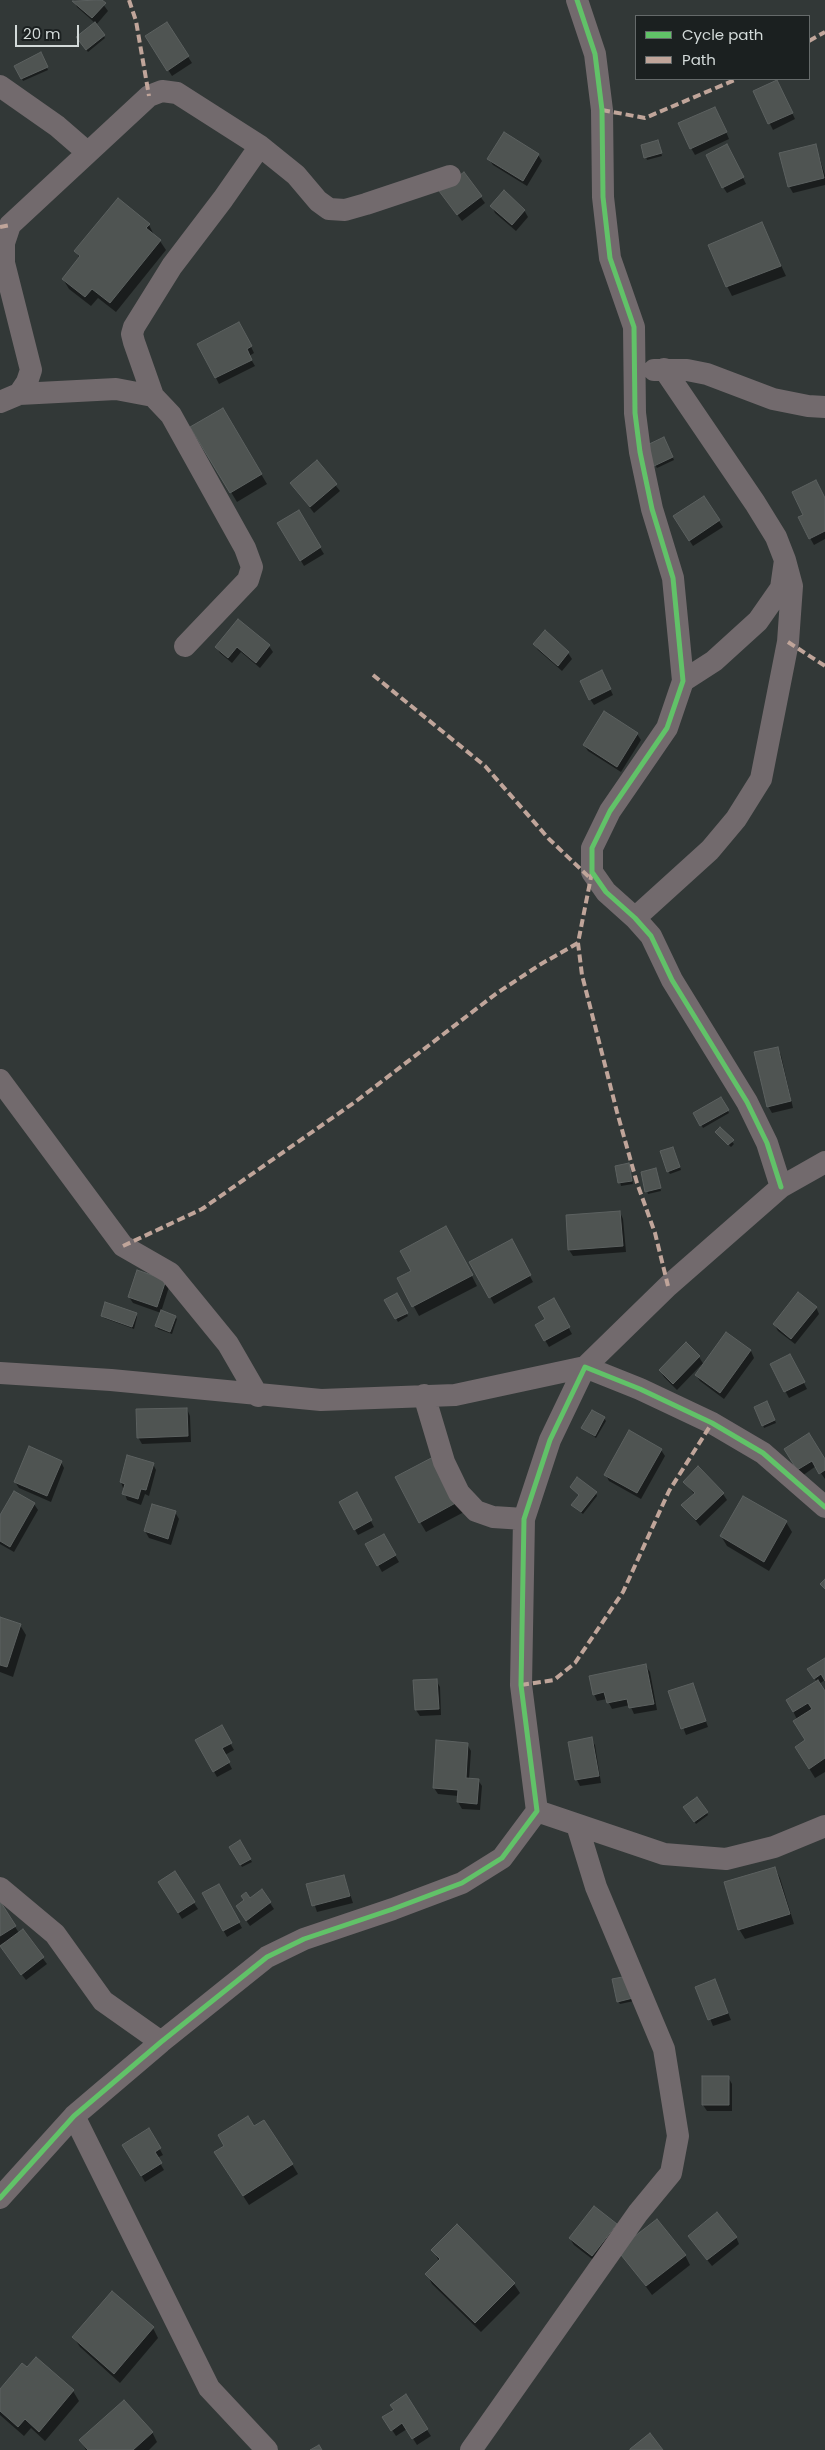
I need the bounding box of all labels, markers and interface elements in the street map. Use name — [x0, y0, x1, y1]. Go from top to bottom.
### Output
scale bar — [18, 15, 81, 47]
legend — [635, 15, 810, 80]
text: 20 m — [23, 23, 61, 44]
text: Cycle path — [682, 24, 763, 45]
text: Path — [682, 49, 716, 70]

